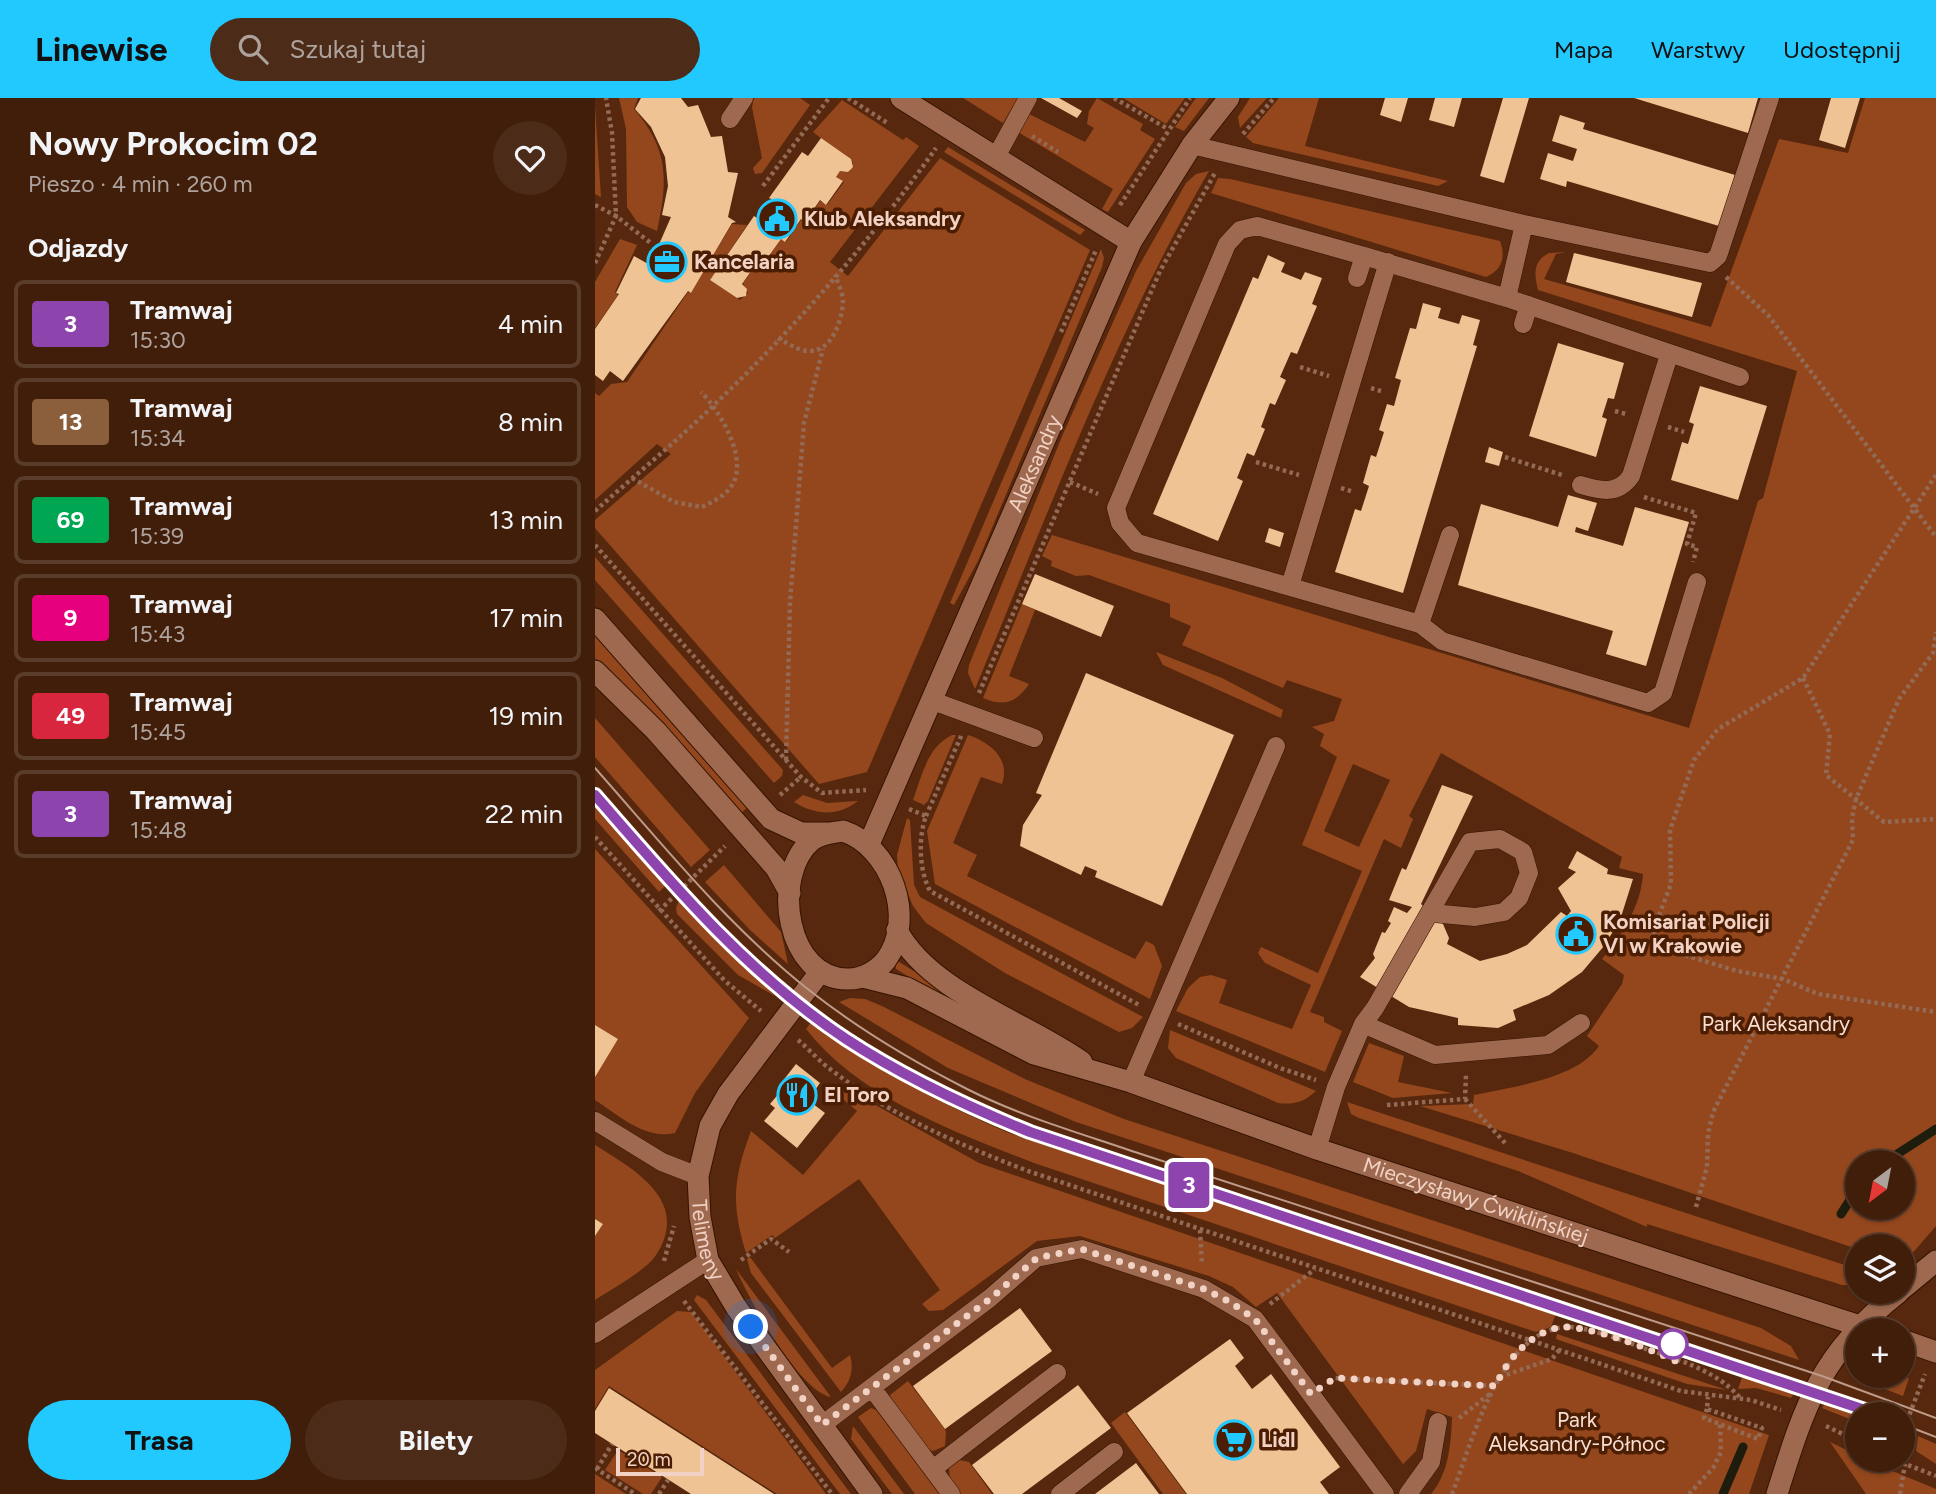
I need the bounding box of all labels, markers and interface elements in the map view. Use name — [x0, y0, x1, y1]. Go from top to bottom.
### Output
search box — [210, 18, 700, 81]
text: Linewise — [35, 30, 168, 69]
icon: search — [234, 30, 272, 68]
text: Szukaj tutaj — [290, 33, 426, 65]
text: Mapa — [1554, 35, 1613, 64]
text: Warstwy — [1651, 35, 1745, 64]
text: Udostępnij — [1783, 35, 1901, 64]
button: heart — [493, 121, 567, 195]
text: Nowy Prokocim 02 — [28, 124, 318, 163]
text: Pieszo · 4 min · 260 m — [28, 170, 253, 198]
public building icon: Klub Aleksandry — [756, 198, 798, 240]
place label: Klub Aleksandry — [804, 206, 962, 231]
text: Odjazdy — [28, 232, 128, 264]
office icon: Kancelaria — [646, 241, 688, 283]
place label: Kancelaria — [694, 249, 795, 274]
text: Tramwaj — [130, 294, 233, 326]
text: 4 min — [498, 308, 563, 340]
text: 3 — [64, 309, 77, 338]
text: 15:30 — [130, 326, 186, 354]
text: Tramwaj — [130, 392, 233, 424]
text: 8 min — [498, 406, 563, 438]
text: 13 — [59, 407, 82, 436]
street label: Aleksandry — [1002, 411, 1066, 516]
text: 15:34 — [130, 424, 185, 452]
text: Tramwaj — [130, 490, 233, 522]
text: 13 min — [489, 504, 563, 536]
text: 69 — [57, 505, 84, 534]
text: 15:39 — [130, 522, 184, 550]
text: Tramwaj — [130, 588, 233, 620]
text: 17 min — [489, 602, 563, 634]
text: 9 — [64, 603, 77, 632]
text: 15:43 — [130, 620, 185, 648]
text: Tramwaj — [130, 686, 233, 718]
text: 19 min — [488, 700, 563, 732]
text: 49 — [56, 701, 85, 730]
text: 15:45 — [130, 718, 186, 746]
text: Tramwaj — [130, 784, 233, 816]
text: 22 min — [485, 798, 563, 830]
text: 3 — [64, 799, 77, 828]
text: 15:48 — [130, 816, 187, 844]
place label: Komisariat Policji VI w Krakowie — [1603, 909, 1770, 958]
public building icon: Komisariat Policji VI w Krakowie — [1555, 913, 1597, 955]
park label: Park Aleksandry — [1702, 1011, 1850, 1036]
restaurant icon: El Toro — [776, 1074, 818, 1116]
place label: El Toro — [824, 1082, 890, 1107]
north arrow — [1845, 1150, 1915, 1220]
map controls — [1845, 1150, 1915, 1472]
street label: Mieczysławy Ćwiklińskiej — [1360, 1152, 1592, 1249]
line badge: 3 — [1166, 1162, 1212, 1208]
text: 3 — [1182, 1170, 1196, 1199]
street label: Telimeny — [687, 1199, 730, 1285]
button: layers — [1845, 1234, 1915, 1304]
your location — [733, 1309, 768, 1344]
button: + — [1845, 1318, 1915, 1388]
unlabelled marker — [1658, 1329, 1688, 1359]
button: Trasa — [28, 1400, 291, 1480]
button: Bilety — [305, 1400, 567, 1480]
button: − — [1845, 1402, 1915, 1472]
park label: Park Aleksandry-Północ — [1488, 1407, 1666, 1456]
supermarket icon: Lidl — [1213, 1419, 1255, 1461]
place label: Lidl — [1261, 1427, 1295, 1452]
scale bar — [616, 1445, 703, 1477]
text: 20 m — [627, 1448, 671, 1471]

